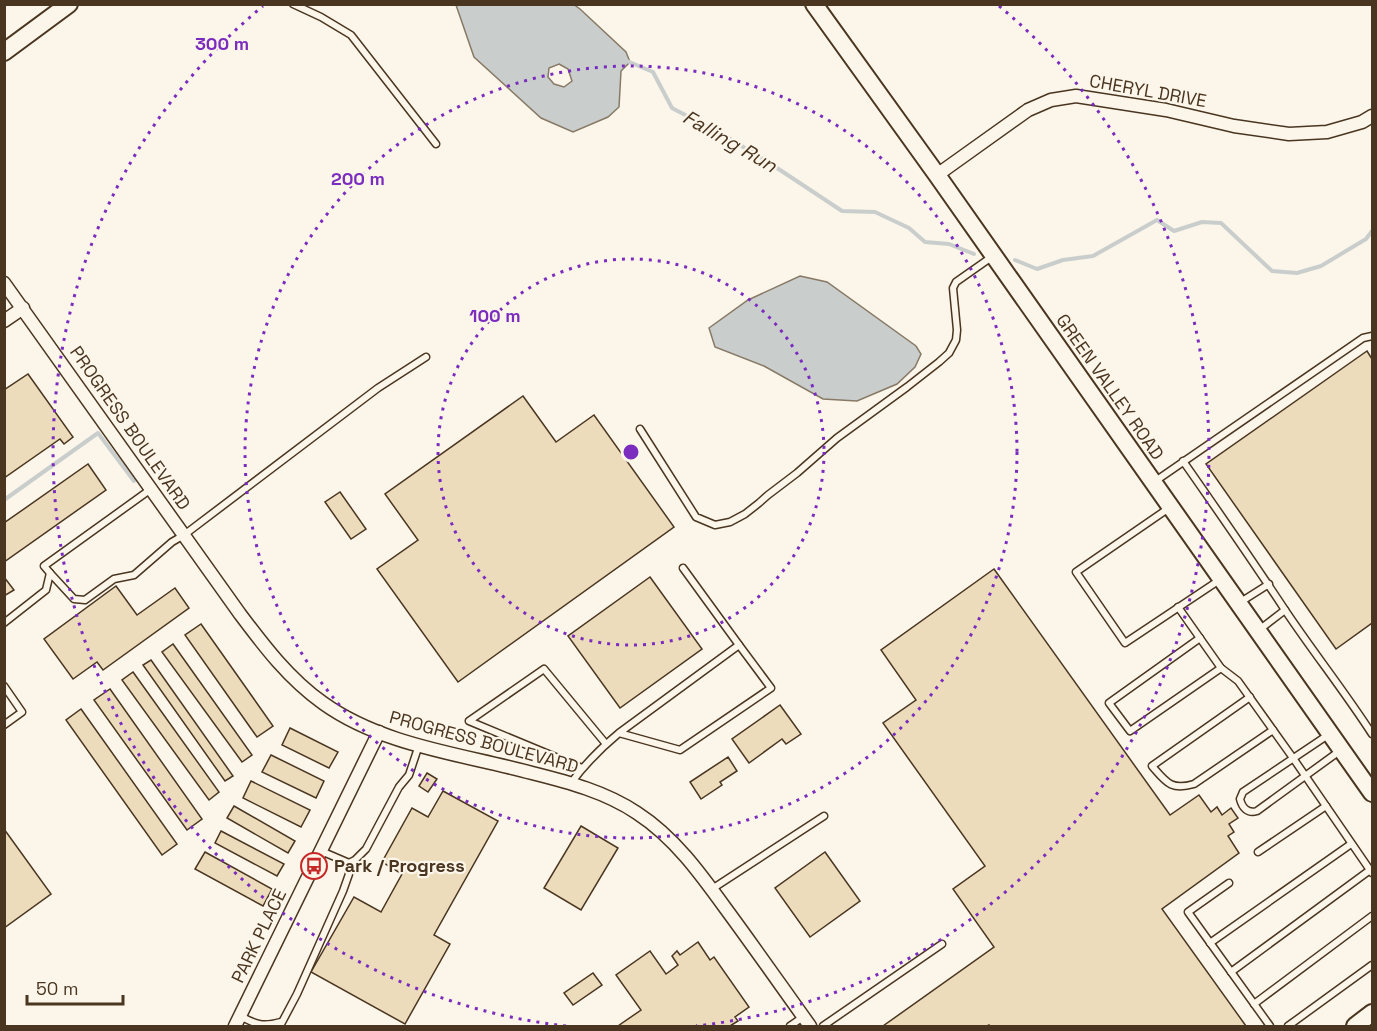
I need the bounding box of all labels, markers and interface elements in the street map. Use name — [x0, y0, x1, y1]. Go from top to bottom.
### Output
text: 300 m — [195, 32, 249, 55]
street label: CHERYL DRIVE — [1088, 69, 1208, 112]
water label: Falling Run — [678, 104, 782, 179]
text: 200 m — [331, 167, 385, 190]
text: 100 m — [469, 304, 521, 327]
street label: GREEN VALLEY ROAD — [1051, 309, 1169, 464]
street label: PROGRESS BOULEVARD — [65, 341, 196, 514]
centre of rings — [621, 442, 641, 462]
street label: PROGRESS BOULEVARD — [387, 705, 581, 778]
bus stop icon: Park / Progress — [299, 851, 329, 881]
place label: Park / Progress — [334, 854, 465, 877]
street label: PARK PLACE — [226, 885, 291, 986]
scale bar — [27, 968, 123, 1006]
text: 50 m — [36, 977, 78, 1000]

